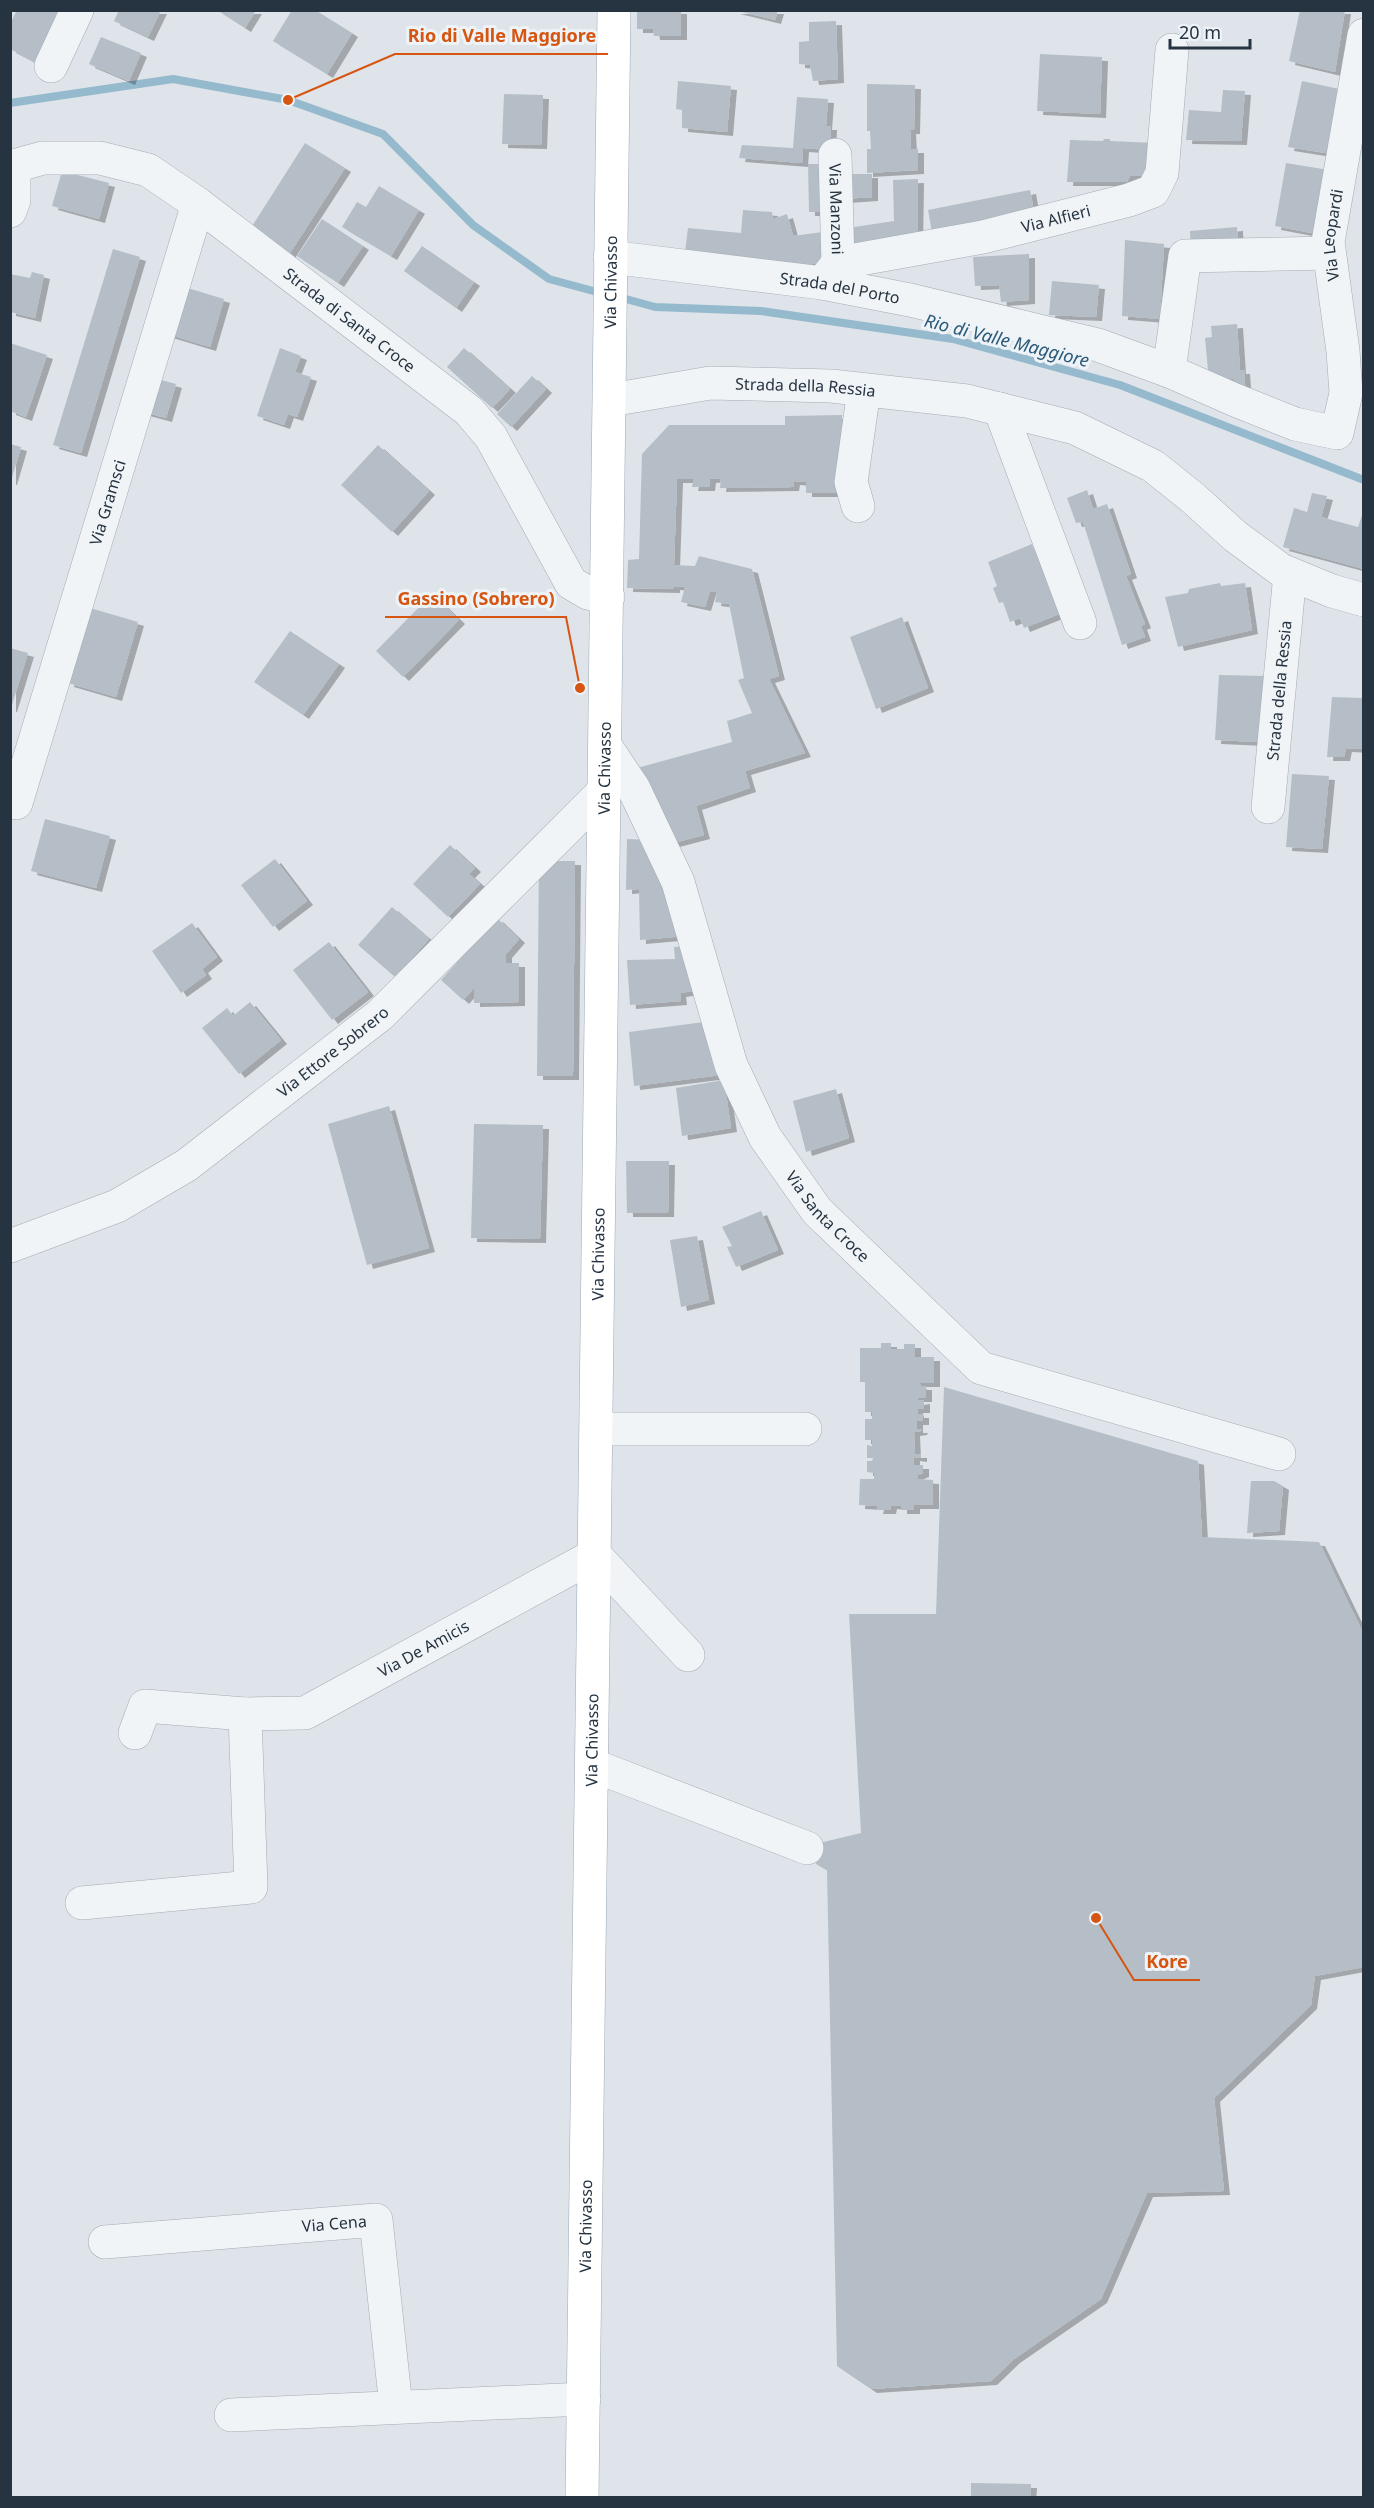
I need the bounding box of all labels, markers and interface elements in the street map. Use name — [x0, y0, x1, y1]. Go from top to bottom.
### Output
scale bar — [1170, 12, 1250, 50]
callout: Rio di Valle Maggiore — [395, 18, 608, 54]
text: 20 m — [1179, 20, 1221, 44]
text: Rio di Valle Maggiore — [408, 23, 596, 47]
street label: Via Manzoni — [824, 163, 849, 255]
street label: Via Leopardi — [1316, 187, 1348, 283]
street label: Via Alfieri — [1019, 199, 1093, 238]
street label: Via Chivasso — [599, 235, 622, 329]
street label: Strada di Santa Croce — [279, 262, 420, 377]
street label: Strada del Porto — [779, 267, 902, 309]
water label: Rio di Valle Maggiore — [922, 308, 1092, 372]
street label: Strada della Ressia — [735, 373, 877, 402]
street label: Via Gramsci — [84, 457, 131, 548]
callout: Gassino (Sobrero) — [385, 581, 566, 617]
text: Gassino (Sobrero) — [397, 586, 555, 610]
street label: Strada della Ressia — [1261, 619, 1297, 762]
street label: Via Chivasso — [593, 721, 616, 815]
street label: Via Ettore Sobrero — [272, 1001, 394, 1102]
street label: Via Santa Croce — [781, 1166, 875, 1267]
street label: Via Chivasso — [586, 1207, 610, 1301]
street label: Via De Amicis — [374, 1615, 473, 1682]
street label: Via Chivasso — [580, 1693, 603, 1787]
callout: Kore — [1134, 1944, 1200, 1980]
text: Kore — [1146, 1949, 1188, 1973]
street label: Via Chivasso — [574, 2179, 597, 2273]
street label: Via Cena — [301, 2210, 367, 2237]

